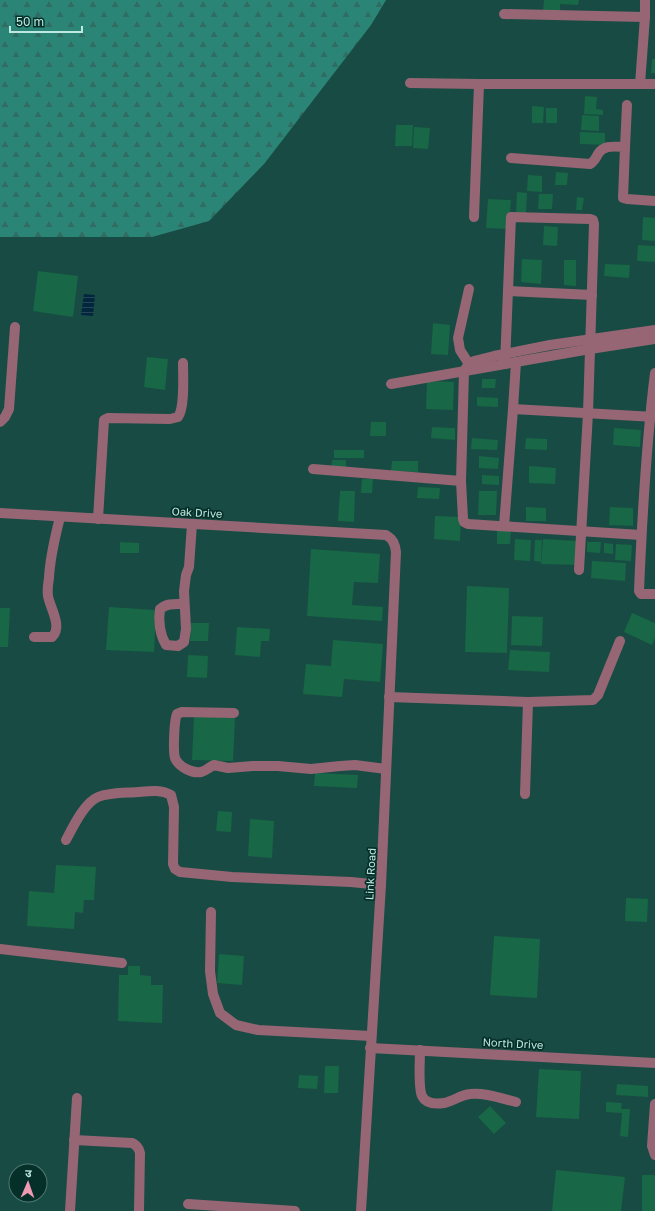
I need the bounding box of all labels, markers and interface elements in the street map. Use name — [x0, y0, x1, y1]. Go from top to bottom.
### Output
scale bar — [10, 8, 82, 34]
text: 50 m — [16, 14, 44, 29]
street label: Oak Drive — [171, 504, 223, 520]
street label: Link Road — [362, 848, 378, 900]
street label: North Drive — [482, 1035, 544, 1051]
north arrow — [8, 1163, 48, 1203]
text: उ — [25, 1166, 32, 1179]

